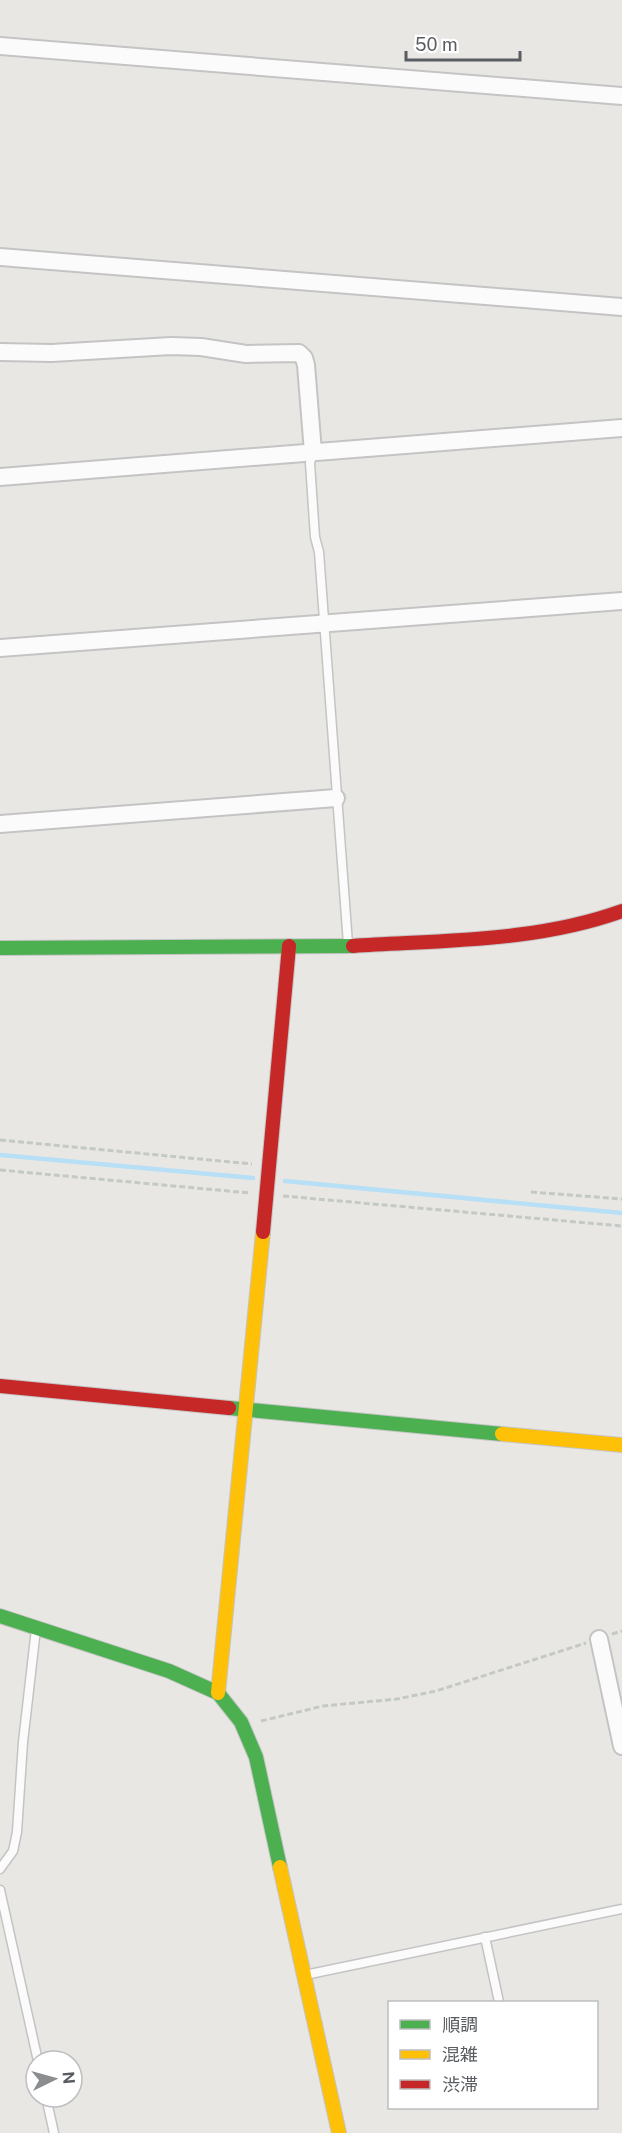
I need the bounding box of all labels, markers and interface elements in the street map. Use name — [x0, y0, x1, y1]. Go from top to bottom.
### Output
scale bar — [406, 24, 520, 62]
text: 50 m — [415, 34, 458, 55]
legend — [388, 2001, 598, 2109]
text: 順調 — [442, 2014, 478, 2035]
text: 混雑 — [442, 2044, 478, 2065]
north arrow — [24, 2049, 84, 2109]
text: N — [58, 2071, 78, 2085]
text: 渋滞 — [442, 2074, 478, 2095]

